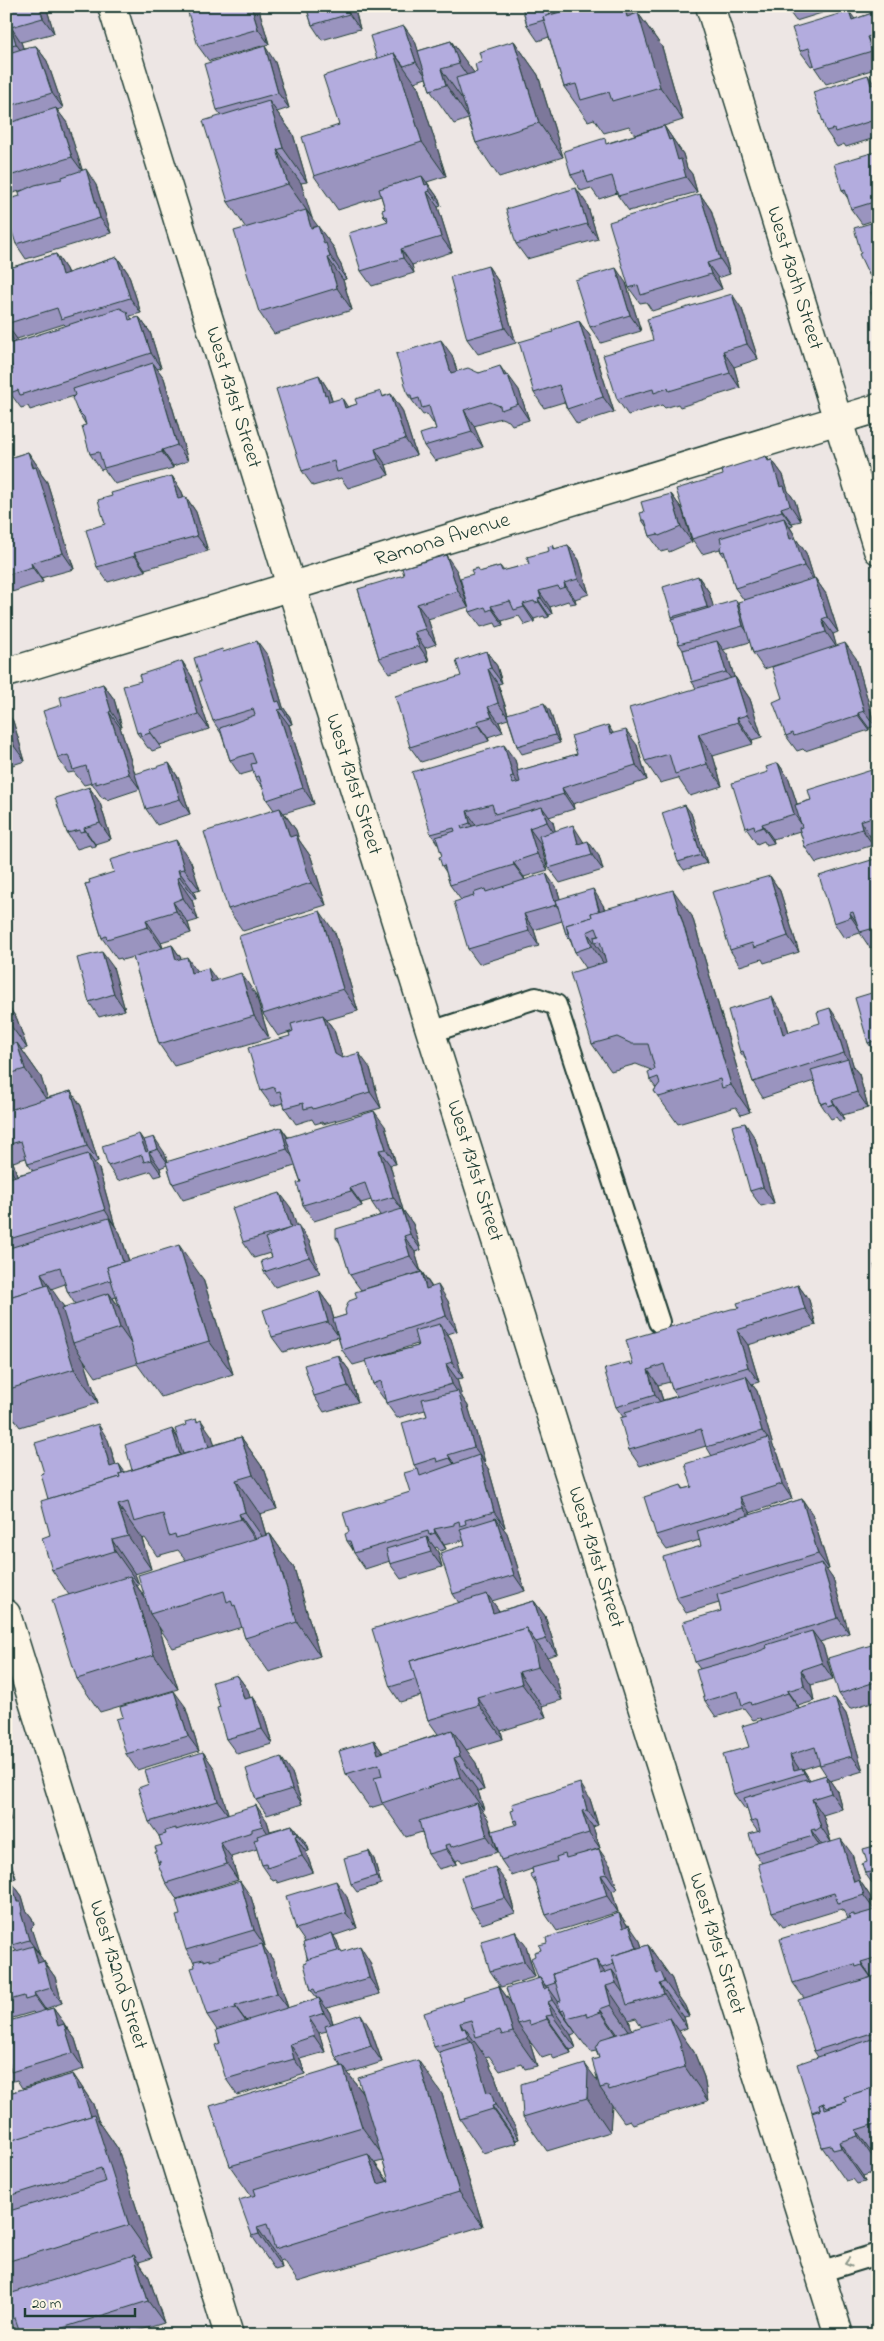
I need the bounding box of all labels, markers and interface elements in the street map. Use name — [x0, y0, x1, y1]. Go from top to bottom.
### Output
street label: West 130th Street — [758, 203, 830, 354]
street label: West 131st Street — [197, 323, 269, 472]
street label: Ramona Avenue — [371, 506, 514, 575]
street label: West 131st Street — [317, 710, 389, 859]
street label: West 131st Street — [438, 1096, 511, 1245]
street label: West 131st Street — [559, 1483, 632, 1632]
street label: West 131st Street — [680, 1869, 753, 2018]
street label: West 132nd Street — [80, 1897, 155, 2054]
one-way arrow — [845, 2257, 853, 2267]
scale bar — [25, 2286, 135, 2318]
text: 20 m — [32, 2293, 62, 2315]

